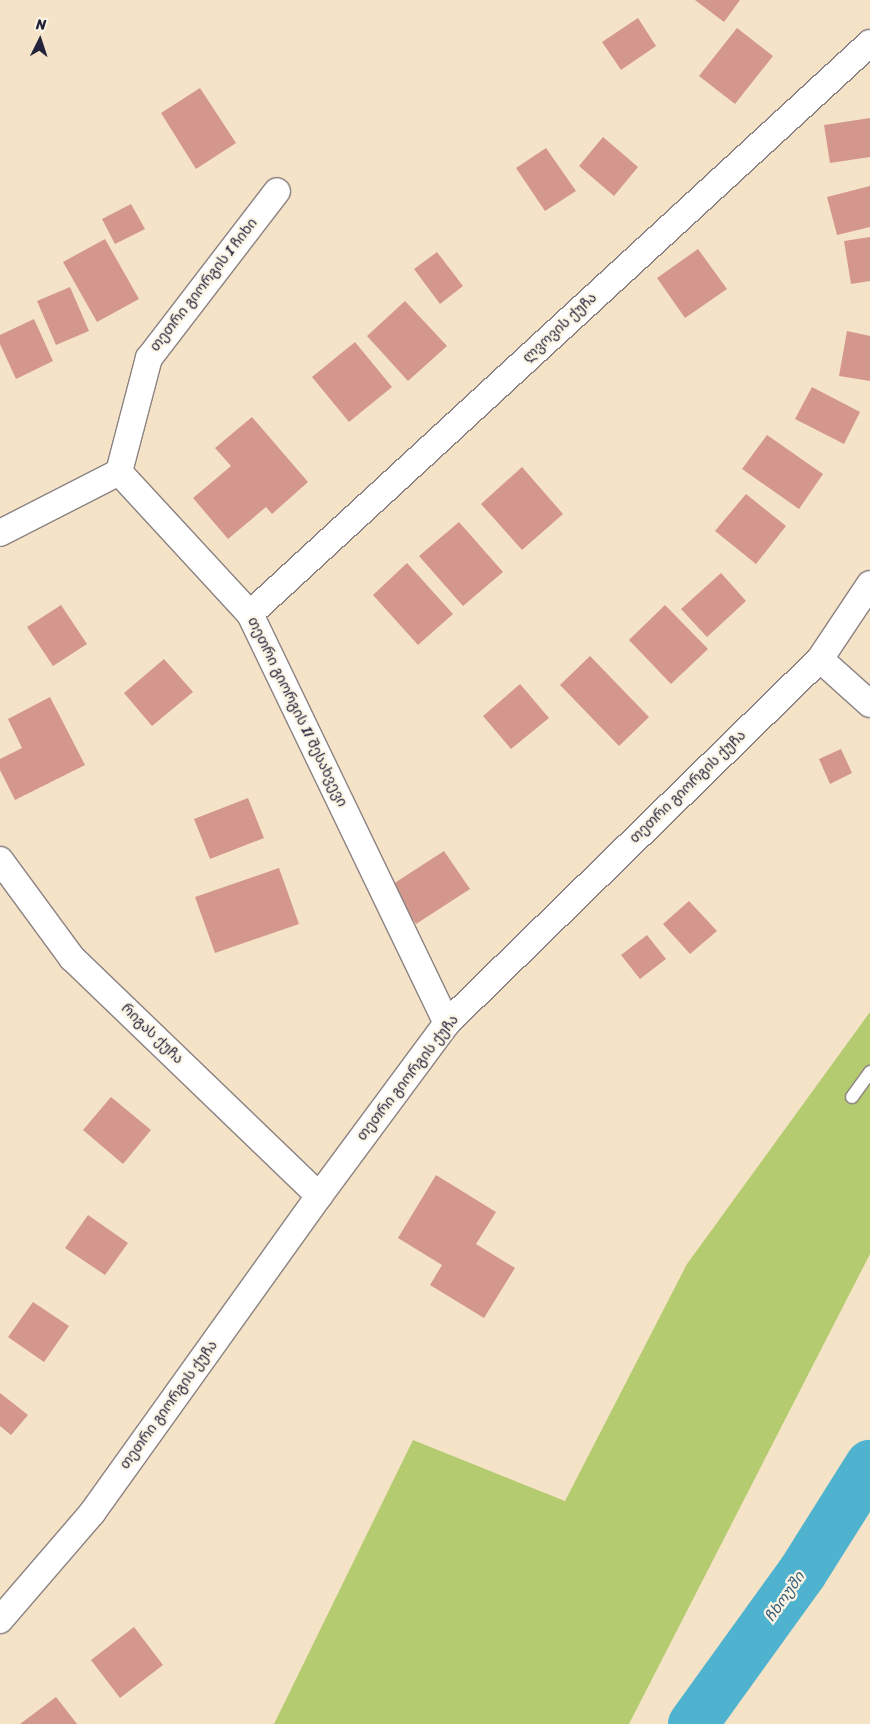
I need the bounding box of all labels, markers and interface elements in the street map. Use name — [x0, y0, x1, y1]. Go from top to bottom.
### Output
text: N — [35, 12, 47, 37]
north arrow — [15, 15, 65, 65]
street label: თეთრი გიორგის I ჩიხი — [147, 215, 261, 355]
street label: ლვოვის ქუჩა — [520, 289, 600, 367]
street label: თეთრი გიორგის II შესახვევი — [244, 614, 350, 810]
street label: თეთრი გიორგის ქუჩა — [626, 727, 750, 847]
street label: რიგას ქუჩა — [118, 1000, 186, 1068]
street label: თეთრი გიორგის ქუჩა — [354, 1012, 462, 1144]
street label: თეთრი გიორგის ქუჩა — [117, 1337, 221, 1473]
water label: ჩხოუში — [761, 1569, 809, 1625]

